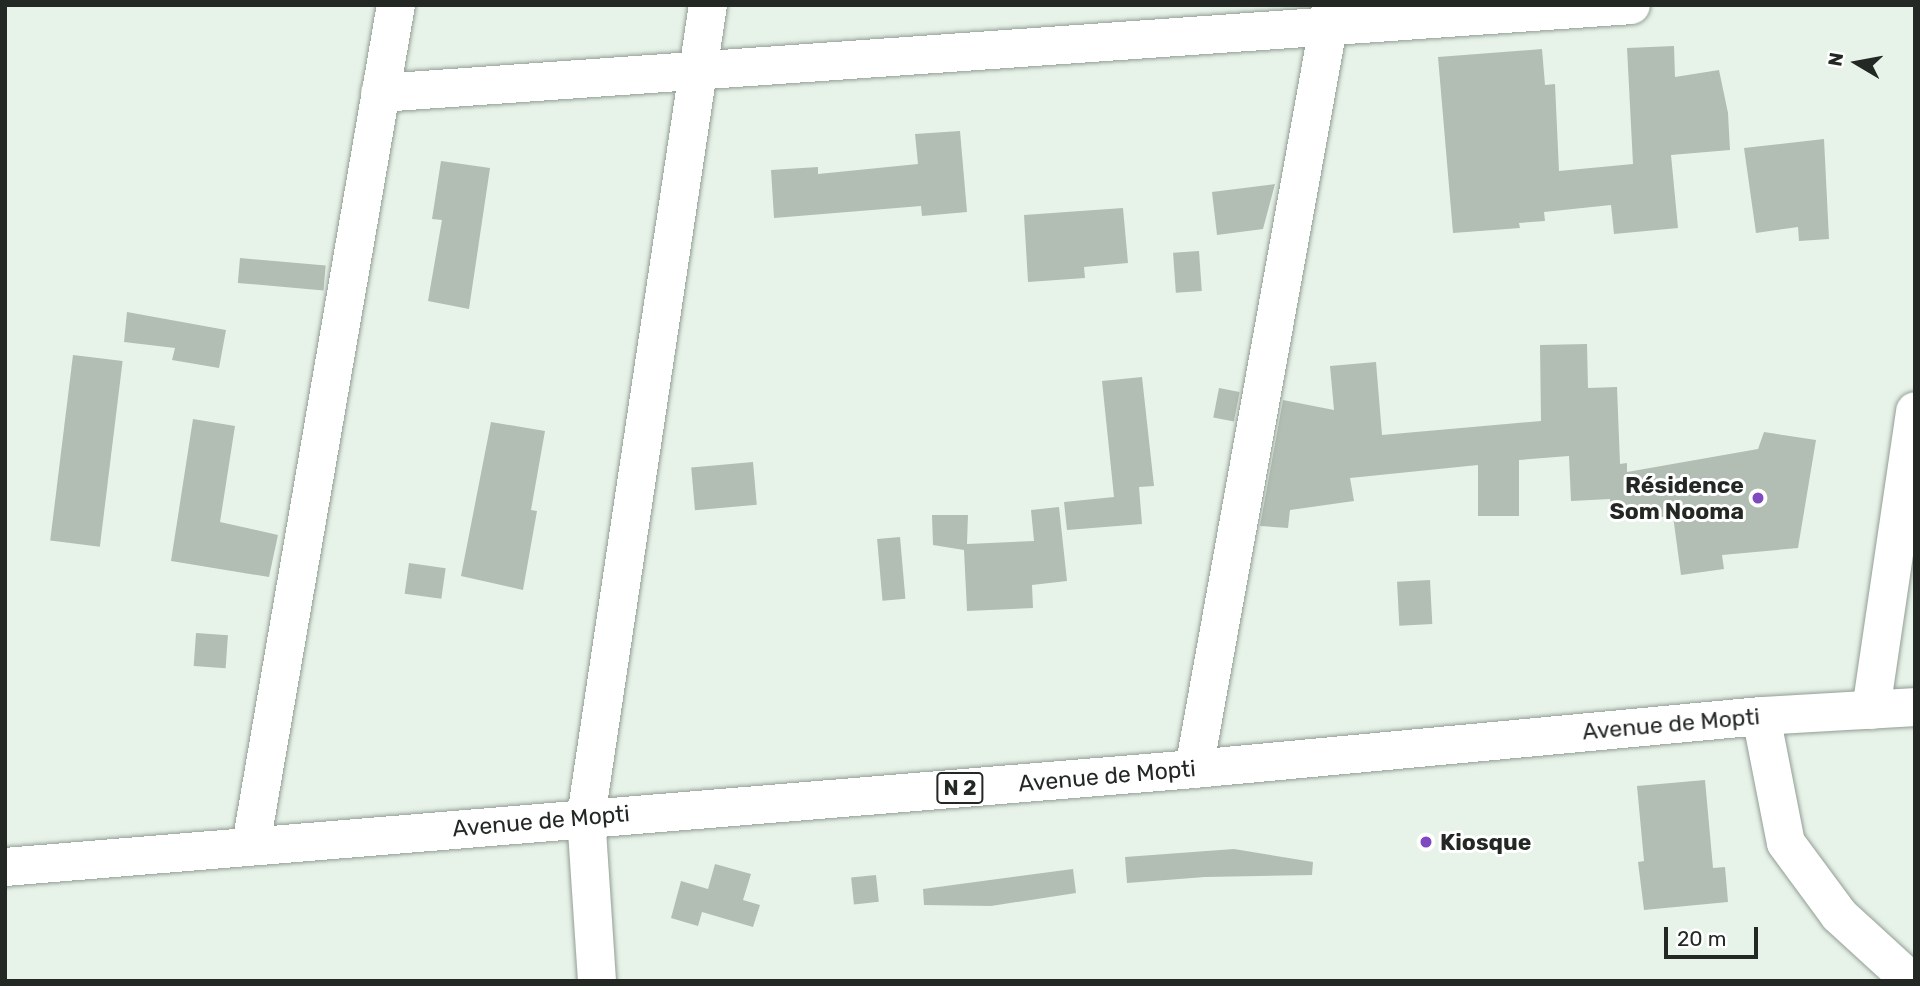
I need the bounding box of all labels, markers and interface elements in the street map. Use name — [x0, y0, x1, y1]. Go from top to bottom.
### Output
north arrow — [1822, 28, 1892, 98]
text: N — [1823, 51, 1848, 68]
place label: Résidence Som Nooma — [1609, 471, 1744, 525]
marker: Résidence Som Nooma — [1750, 490, 1766, 506]
street label: Avenue de Mopti — [1581, 702, 1761, 746]
street label: Avenue de Mopti — [1017, 754, 1197, 798]
road number: N 2 — [936, 770, 984, 806]
street label: Avenue de Mopti — [451, 799, 631, 843]
place label: Kiosque — [1440, 828, 1532, 856]
marker: Kiosque — [1418, 834, 1434, 850]
scale bar — [1668, 912, 1762, 956]
text: 20 m — [1677, 926, 1726, 951]

